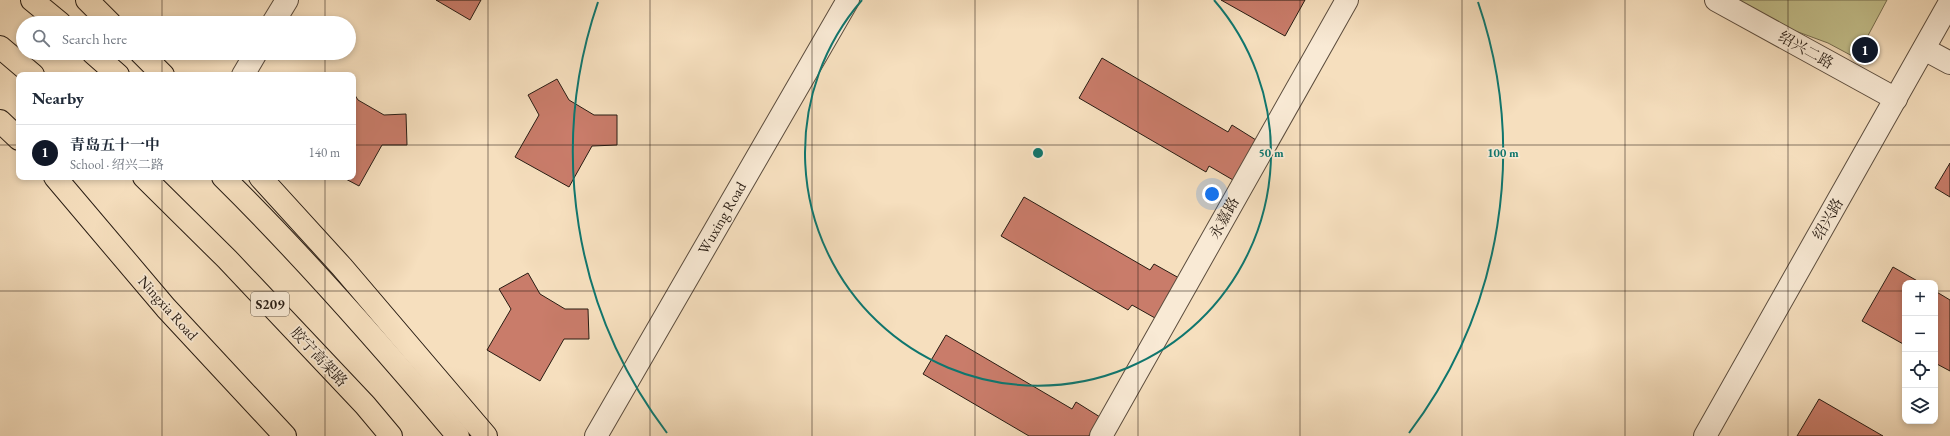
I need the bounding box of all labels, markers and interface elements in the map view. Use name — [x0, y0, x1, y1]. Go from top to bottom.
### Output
search box — [16, 16, 356, 60]
icon: search — [30, 27, 52, 49]
street label: 绍兴二路 — [1775, 27, 1837, 72]
text: Search here — [62, 29, 127, 48]
pin: 1 — [1852, 35, 1878, 65]
text: Nearby — [32, 87, 84, 109]
text: 青岛五十一中 — [70, 135, 160, 154]
text: 1 — [42, 144, 48, 161]
text: 140 m — [309, 144, 340, 161]
text: 50 m — [1258, 145, 1284, 161]
text: 100 m — [1487, 145, 1519, 161]
centre of rings — [1031, 146, 1045, 160]
text: School · 绍兴二路 — [70, 156, 164, 173]
street label: Wuxing Road — [693, 178, 750, 257]
your location — [1202, 184, 1222, 204]
street label: 永嘉路 — [1204, 193, 1243, 242]
street label: 绍兴路 — [1808, 195, 1847, 243]
street label: Ningxia Road — [134, 271, 203, 344]
map controls — [1902, 280, 1938, 424]
button: + — [1902, 280, 1938, 316]
road number: S209 — [251, 292, 289, 316]
button: − — [1902, 316, 1938, 352]
street label: 胶宁高架路 — [287, 323, 352, 391]
button: locate — [1902, 352, 1938, 388]
button: layers — [1902, 388, 1938, 424]

